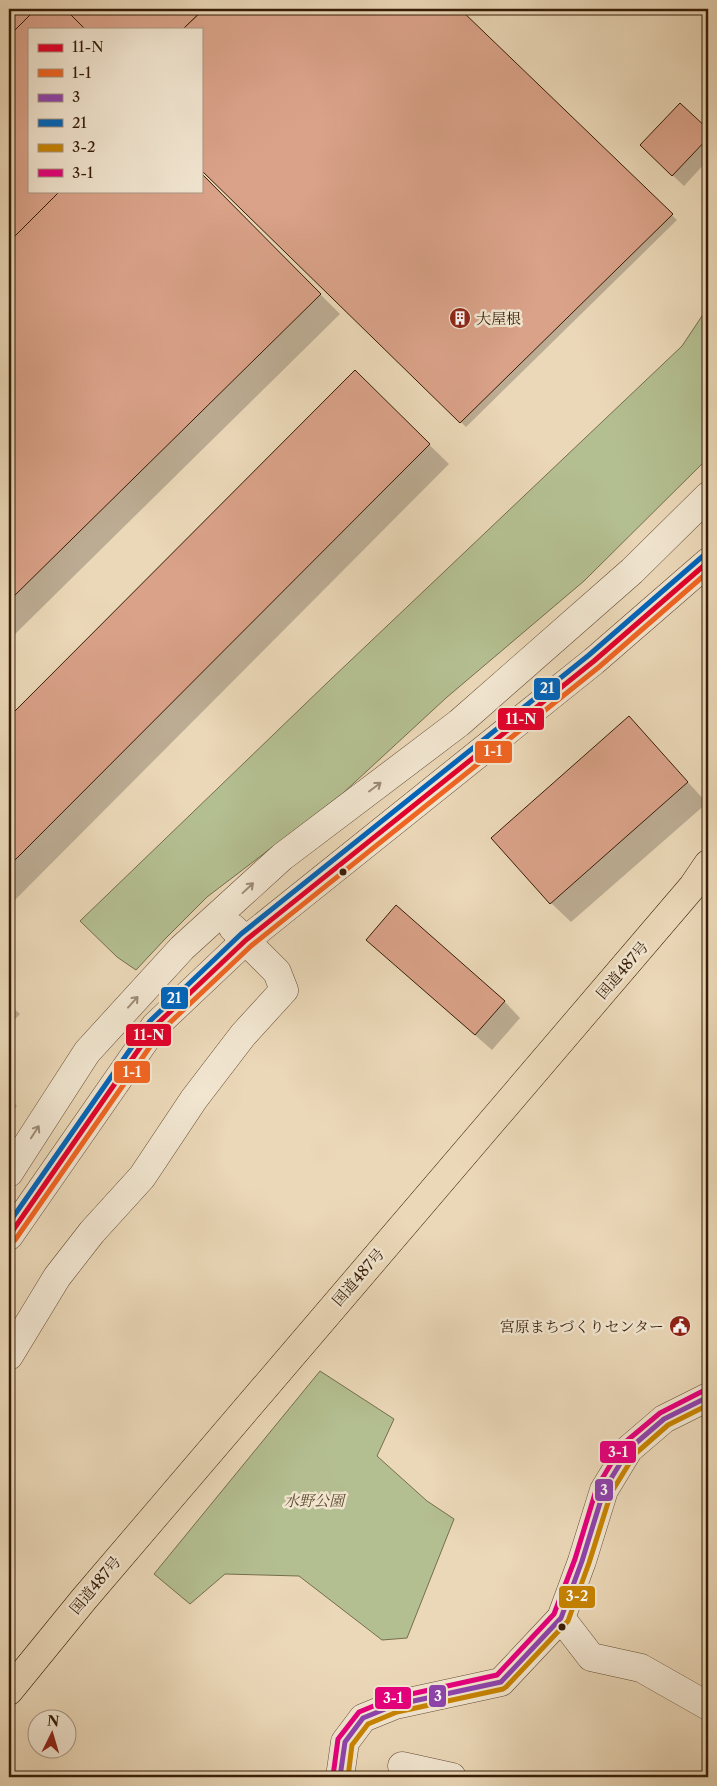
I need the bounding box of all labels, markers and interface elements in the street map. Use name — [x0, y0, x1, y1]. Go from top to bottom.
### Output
legend — [28, 28, 202, 192]
text: 11-N — [72, 37, 104, 56]
text: 1-1 — [72, 63, 92, 82]
text: 3 — [72, 87, 80, 106]
text: 21 — [72, 113, 88, 132]
text: 3-2 — [72, 137, 96, 156]
text: 3-1 — [72, 163, 94, 182]
building icon: 大屋根 — [448, 306, 472, 330]
place label: 大屋根 — [476, 309, 521, 328]
line badge: 21 — [533, 677, 561, 701]
text: 21 — [540, 679, 555, 697]
line badge: 11-N — [497, 707, 545, 731]
text: 11-N — [506, 710, 536, 728]
line badge: 1-1 — [474, 740, 513, 764]
text: 1-1 — [484, 742, 503, 760]
one-way arrow — [368, 781, 381, 792]
unlabelled marker — [338, 867, 348, 877]
one-way arrow — [241, 882, 254, 894]
street label: 国道487号 — [592, 937, 652, 1003]
line badge: 21 — [160, 986, 189, 1010]
text: 21 — [167, 989, 182, 1007]
one-way arrow — [127, 996, 139, 1009]
line badge: 11-N — [125, 1023, 172, 1047]
text: 11-N — [134, 1026, 164, 1044]
line badge: 1-1 — [113, 1060, 151, 1084]
text: 1-1 — [123, 1063, 142, 1081]
one-way arrow — [30, 1125, 41, 1139]
street label: 国道487号 — [328, 1244, 388, 1310]
public building icon: 宮原まちづくりセンター — [668, 1314, 692, 1338]
place label: 宮原まちづくりセンター — [500, 1317, 664, 1336]
line badge: 3-1 — [599, 1440, 637, 1464]
text: 3-1 — [608, 1443, 629, 1461]
line badge: 3 — [594, 1478, 614, 1502]
text: 3 — [600, 1481, 608, 1499]
park label: 水野公園 — [284, 1491, 347, 1510]
street label: 国道487号 — [65, 1552, 125, 1618]
line badge: 3-2 — [558, 1585, 596, 1609]
text: 3-2 — [566, 1587, 588, 1605]
unlabelled marker — [557, 1622, 567, 1632]
line badge: 3 — [428, 1684, 447, 1708]
line badge: 3-1 — [374, 1686, 412, 1710]
text: 3 — [434, 1687, 442, 1705]
text: 3-1 — [383, 1689, 404, 1707]
north arrow — [28, 1708, 78, 1758]
text: N — [46, 1712, 60, 1731]

